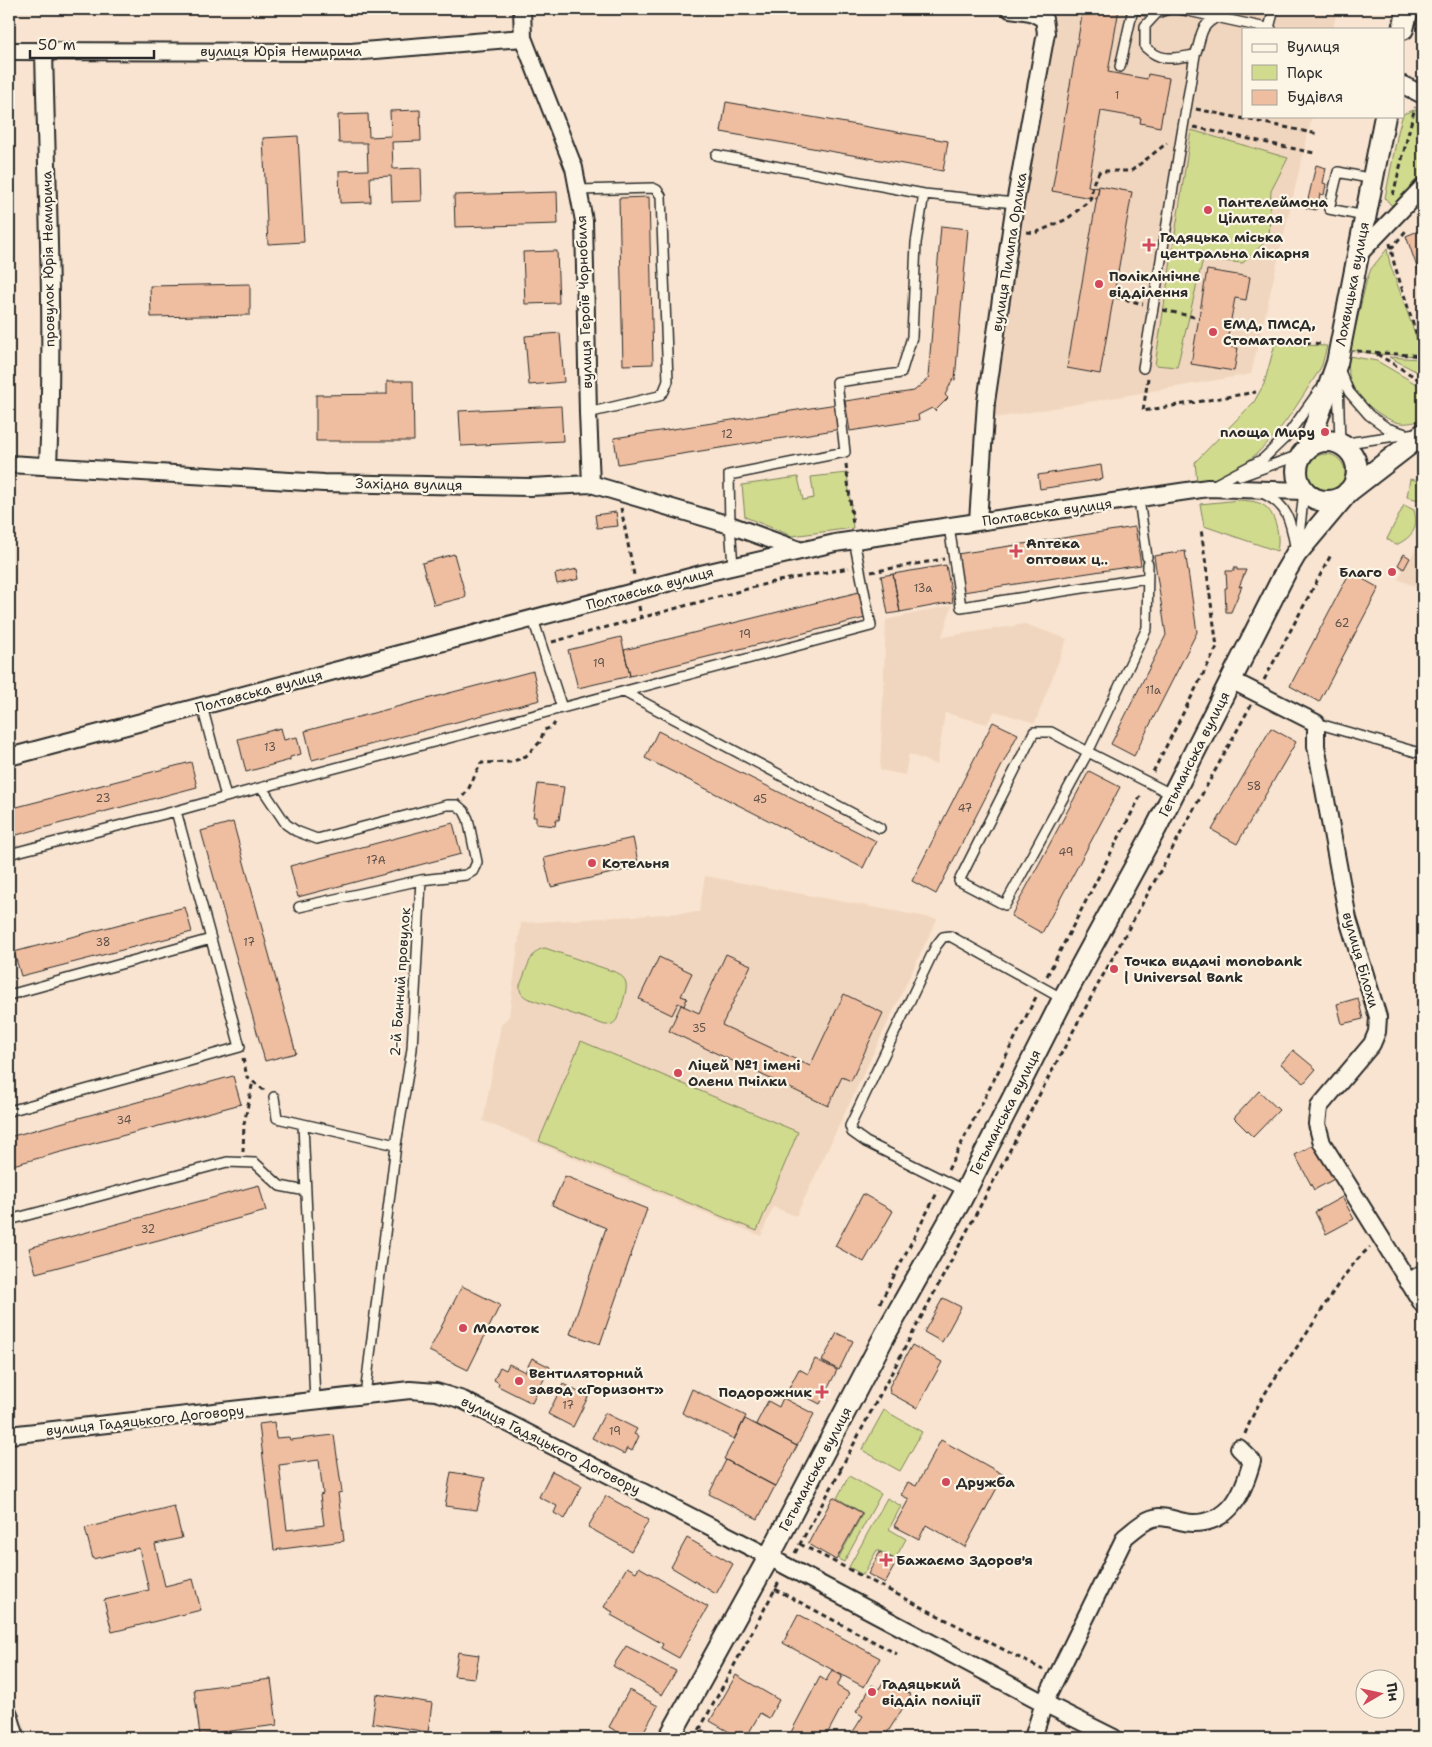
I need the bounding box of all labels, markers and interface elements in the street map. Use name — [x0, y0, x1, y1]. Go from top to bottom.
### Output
scale bar — [30, 28, 154, 60]
legend — [1242, 28, 1404, 118]
text: 50 m — [38, 35, 76, 55]
text: Вулиця — [1287, 37, 1340, 57]
street label: вулиця Юрія Немирича — [200, 42, 362, 60]
text: Парк — [1287, 63, 1323, 83]
text: Будівля — [1287, 87, 1343, 107]
house number: 1 — [1115, 88, 1119, 103]
street label: провулок Юрія Немирича — [37, 170, 59, 347]
street label: вулиця Пилипа Орлика — [988, 171, 1031, 333]
place label: Пантелеймона Цілителя — [1218, 193, 1329, 227]
marker: Пантелеймона Цілителя — [1202, 204, 1214, 216]
street label: вулиця Героїв Чорнобиля — [572, 215, 596, 389]
street label: Лохвицька вулиця — [1331, 220, 1373, 348]
place label: Гадяцька міська центральна лікарня — [1160, 228, 1309, 262]
marker: Гадяцька міська центральна лікарня — [1142, 238, 1156, 252]
place label: Поліклінічне відділення — [1109, 267, 1200, 301]
marker: Поліклінічне відділення — [1093, 278, 1105, 290]
place label: ЕМД, ПМСД, Стоматолог — [1223, 315, 1316, 349]
marker: ЕМД, ПМСД, Стоматолог — [1207, 326, 1219, 338]
place label: площа Миру — [1220, 423, 1315, 441]
marker: площа Миру — [1319, 426, 1331, 438]
house number: 12 — [721, 427, 733, 442]
street label: Західна вулиця — [355, 474, 463, 494]
street label: Полтавська вулиця — [981, 494, 1113, 530]
place label: Аптека оптових ц‥ — [1026, 534, 1108, 568]
marker: Аптека оптових ц‥ — [1010, 545, 1022, 557]
street label: Полтавська вулиця — [584, 562, 716, 614]
place label: Благо — [1339, 563, 1382, 581]
marker: Благо — [1386, 566, 1398, 578]
house number: 13а — [914, 581, 932, 596]
house number: 62 — [1335, 616, 1349, 631]
house number: 19 — [739, 627, 751, 642]
house number: 19 — [593, 656, 605, 671]
street label: Полтавська вулиця — [193, 665, 325, 717]
house number: 11а — [1145, 683, 1161, 698]
street label: Гетьманська вулиця — [1155, 688, 1233, 820]
house number: 13 — [264, 740, 276, 755]
house number: 58 — [1247, 779, 1261, 794]
house number: 23 — [96, 791, 110, 806]
house number: 45 — [753, 792, 767, 807]
house number: 47 — [958, 801, 973, 816]
house number: 49 — [1059, 845, 1073, 860]
house number: 17А — [366, 853, 386, 868]
place label: Котельня — [602, 854, 670, 872]
marker: Котельня — [586, 857, 598, 869]
street label: 2-й Банний провулок — [386, 906, 414, 1057]
street label: вулиця Білохи — [1339, 910, 1383, 1010]
house number: 38 — [95, 935, 111, 950]
house number: 17 — [243, 935, 255, 950]
place label: Точка видачі monobank | Universal Bank — [1124, 952, 1302, 986]
marker: Точка видачі monobank | Universal Bank — [1108, 963, 1120, 975]
house number: 35 — [692, 1021, 706, 1036]
street label: Гетьманська вулиця — [966, 1046, 1044, 1178]
place label: Ліцей №1 імені Олени Пчілки — [688, 1056, 800, 1090]
marker: Ліцей №1 імені Олени Пчілки — [672, 1067, 684, 1079]
house number: 34 — [117, 1113, 132, 1128]
house number: 32 — [141, 1222, 155, 1237]
place label: Молоток — [473, 1319, 539, 1337]
marker: Молоток — [457, 1322, 469, 1334]
place label: Вентиляторний завод «Горизонт» — [529, 1364, 664, 1398]
marker: Вентиляторний завод «Горизонт» — [513, 1375, 525, 1387]
place label: Подорожник — [718, 1383, 812, 1401]
marker: Подорожник — [816, 1386, 828, 1398]
street label: вулиця Гадяцького Договору — [458, 1392, 644, 1498]
house number: 17 — [562, 1398, 574, 1413]
street label: вулиця Гадяцького Договору — [45, 1401, 245, 1439]
street label: Гетьманська вулиця — [775, 1404, 855, 1534]
house number: 19 — [609, 1424, 621, 1439]
place label: Дружба — [956, 1473, 1015, 1491]
marker: Дружба — [940, 1476, 952, 1488]
place label: Бажаємо Здоров'я — [896, 1551, 1033, 1569]
marker: Бажаємо Здоров'я — [880, 1554, 892, 1566]
north arrow — [1354, 1670, 1404, 1720]
place label: Гадяцький відділ поліції — [882, 1675, 981, 1709]
text: Пн — [1383, 1681, 1403, 1703]
marker: Гадяцький відділ поліції — [866, 1686, 878, 1698]

